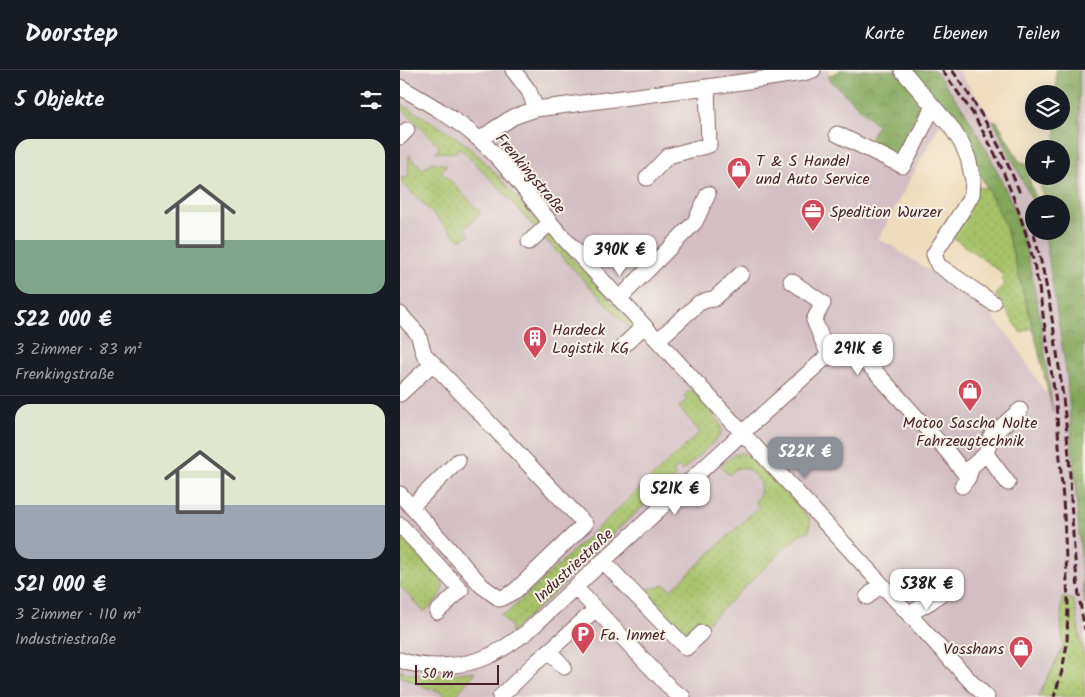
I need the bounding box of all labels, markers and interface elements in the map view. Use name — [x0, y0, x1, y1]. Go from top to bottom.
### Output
text: Doorstep — [25, 15, 118, 54]
text: Karte — [864, 20, 905, 49]
text: Ebenen — [933, 20, 988, 49]
text: Teilen — [1016, 20, 1060, 49]
text: 5 Objekte — [15, 84, 104, 117]
map controls — [1025, 85, 1070, 240]
button: layers — [1025, 85, 1070, 130]
icon: filters — [357, 86, 385, 114]
street label: Frenkingstraße — [488, 128, 571, 220]
button: + — [1025, 140, 1070, 185]
place label: T & S Handel und Auto Service — [756, 149, 870, 192]
shop icon: T & S Handel und Auto Service — [726, 156, 752, 190]
icon: home — [155, 171, 245, 261]
button: − — [1025, 195, 1070, 240]
office icon: Spedition Wurzer — [800, 198, 826, 232]
place label: Spedition Wurzer — [830, 200, 944, 225]
pin: 390K € — [579, 234, 661, 277]
text: 390K € — [595, 238, 646, 263]
text: 522 000 € — [15, 304, 112, 337]
place label: Hardeck Logistik KG — [552, 318, 629, 361]
building icon: Hardeck Logistik KG — [522, 325, 548, 359]
pin: 291K € — [817, 334, 899, 376]
text: 3 Zimmer · 83 m² — [15, 337, 142, 362]
text: 291K € — [834, 337, 882, 362]
text: Frenkingstraße — [15, 362, 114, 387]
shop icon: Motoo Sascha Nolte Fahrzeugtechnik — [957, 378, 983, 412]
place label: Motoo Sascha Nolte Fahrzeugtechnik — [903, 411, 1037, 454]
pin: 522K € — [764, 436, 846, 479]
icon: home — [155, 437, 245, 527]
text: 522K € — [779, 440, 831, 465]
pin: 521K € — [634, 474, 716, 516]
text: 521K € — [651, 477, 699, 502]
street label: Industriestraße — [529, 523, 619, 610]
pin: 538K € — [886, 568, 968, 611]
text: 521 000 € — [15, 569, 106, 602]
text: 538K € — [901, 572, 953, 597]
text: 3 Zimmer · 110 m² — [15, 602, 141, 627]
parking icon: Fa. Inmet — [570, 621, 596, 655]
place label: Fa. Inmet — [600, 623, 667, 648]
text: Industriestraße — [15, 627, 116, 652]
shop icon: Vosshans — [1008, 635, 1034, 669]
place label: Vosshans — [943, 637, 1004, 662]
scale bar — [415, 662, 499, 685]
text: 50 m — [422, 663, 453, 685]

